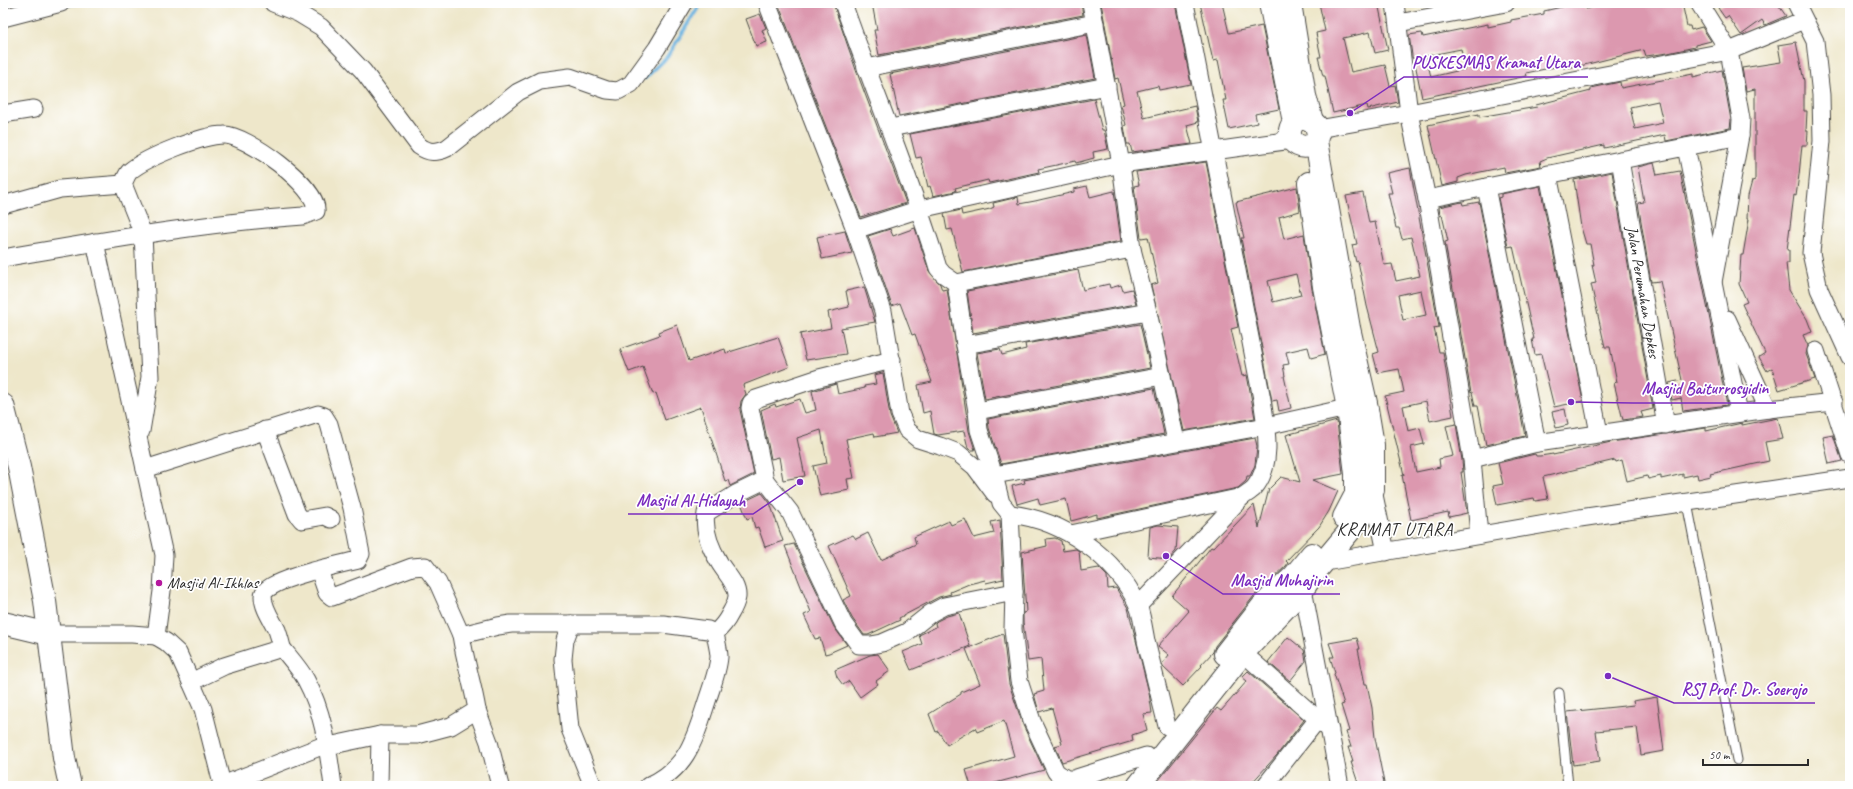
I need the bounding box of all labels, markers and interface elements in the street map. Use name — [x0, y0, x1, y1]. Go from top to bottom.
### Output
callout: PUSKESMAS Kramat Utara — [1404, 48, 1588, 77]
text: PUSKESMAS Kramat Utara — [1412, 52, 1581, 73]
street label: Jalan Perumahan Depkes — [1621, 224, 1664, 361]
callout: Masjid Baiturrosyidin — [1633, 374, 1776, 403]
text: Masjid Baiturrosyidin — [1642, 378, 1769, 399]
callout: Masjid Al-Hidayah — [628, 485, 753, 514]
text: Masjid Al-Hidayah — [637, 490, 747, 511]
district label: KRAMAT UTARA — [1337, 518, 1453, 540]
callout: Masjid Muhajirin — [1223, 565, 1340, 594]
text: Masjid Muhajirin — [1231, 570, 1334, 591]
place label: Masjid Al-Ikhlas — [167, 573, 260, 593]
marker: Masjid Al-Ikhlas — [154, 578, 164, 588]
callout: RSJ Prof. Dr. Soerojo — [1674, 674, 1815, 703]
text: RSJ Prof. Dr. Soerojo — [1681, 679, 1809, 700]
scale bar — [1703, 741, 1808, 767]
text: 50 m — [1709, 747, 1731, 763]

